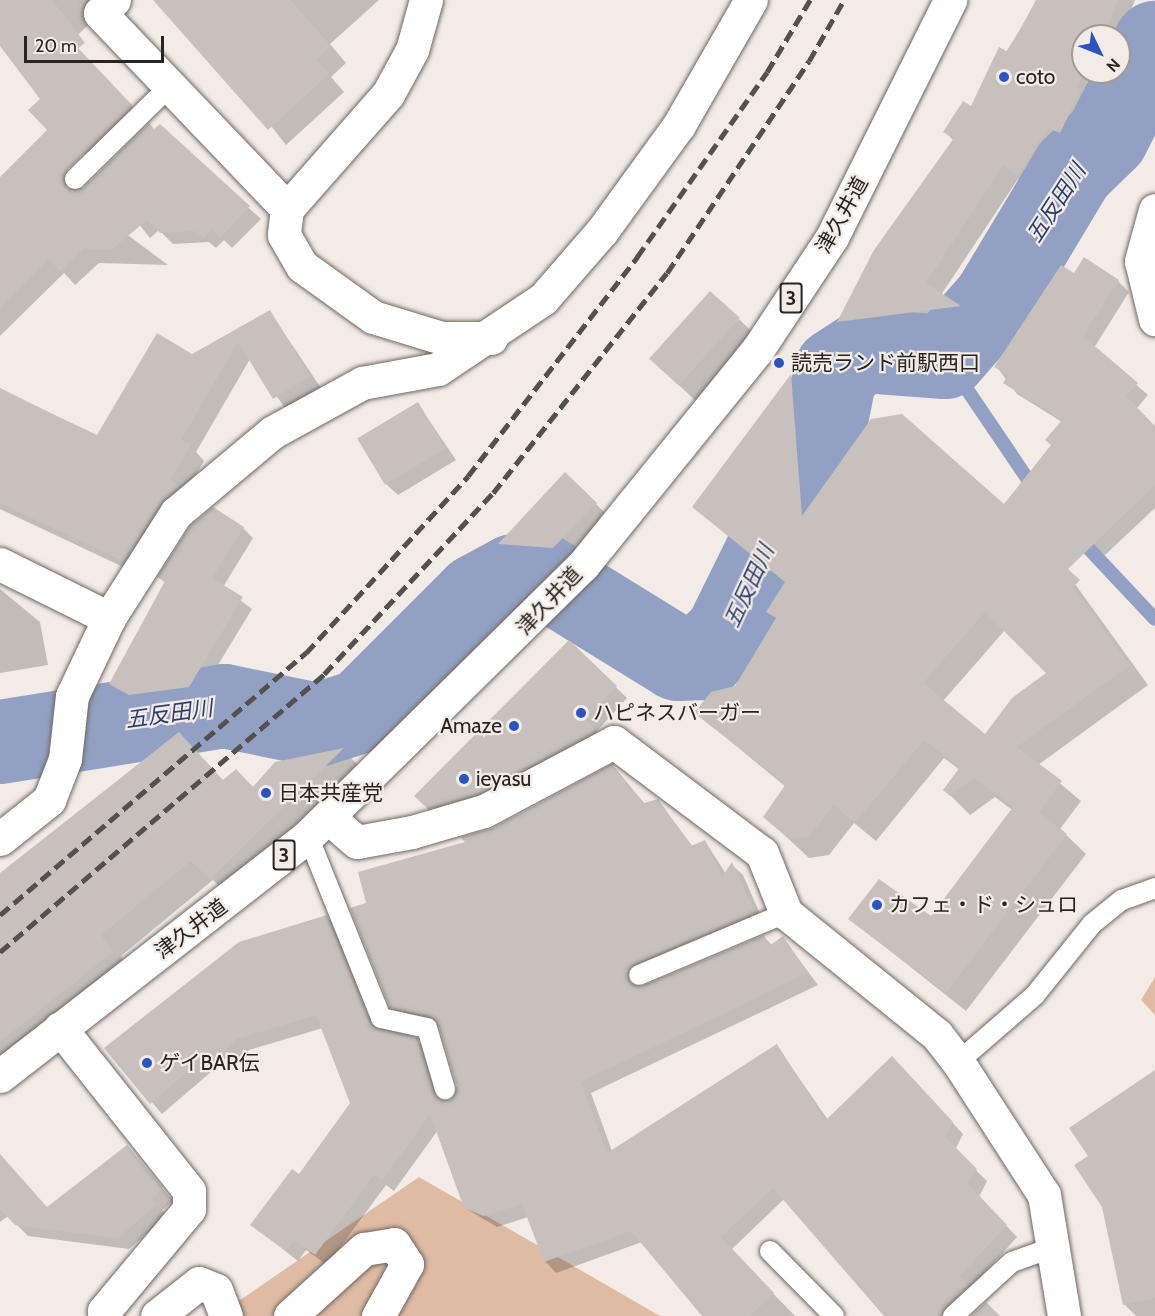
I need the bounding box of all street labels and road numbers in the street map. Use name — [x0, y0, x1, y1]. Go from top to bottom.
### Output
street label: 津久井道 — [811, 172, 873, 258]
road number: 3 — [779, 281, 803, 315]
street label: 津久井道 — [511, 562, 587, 640]
road number: 3 — [272, 838, 296, 872]
street label: 津久井道 — [150, 894, 232, 964]

